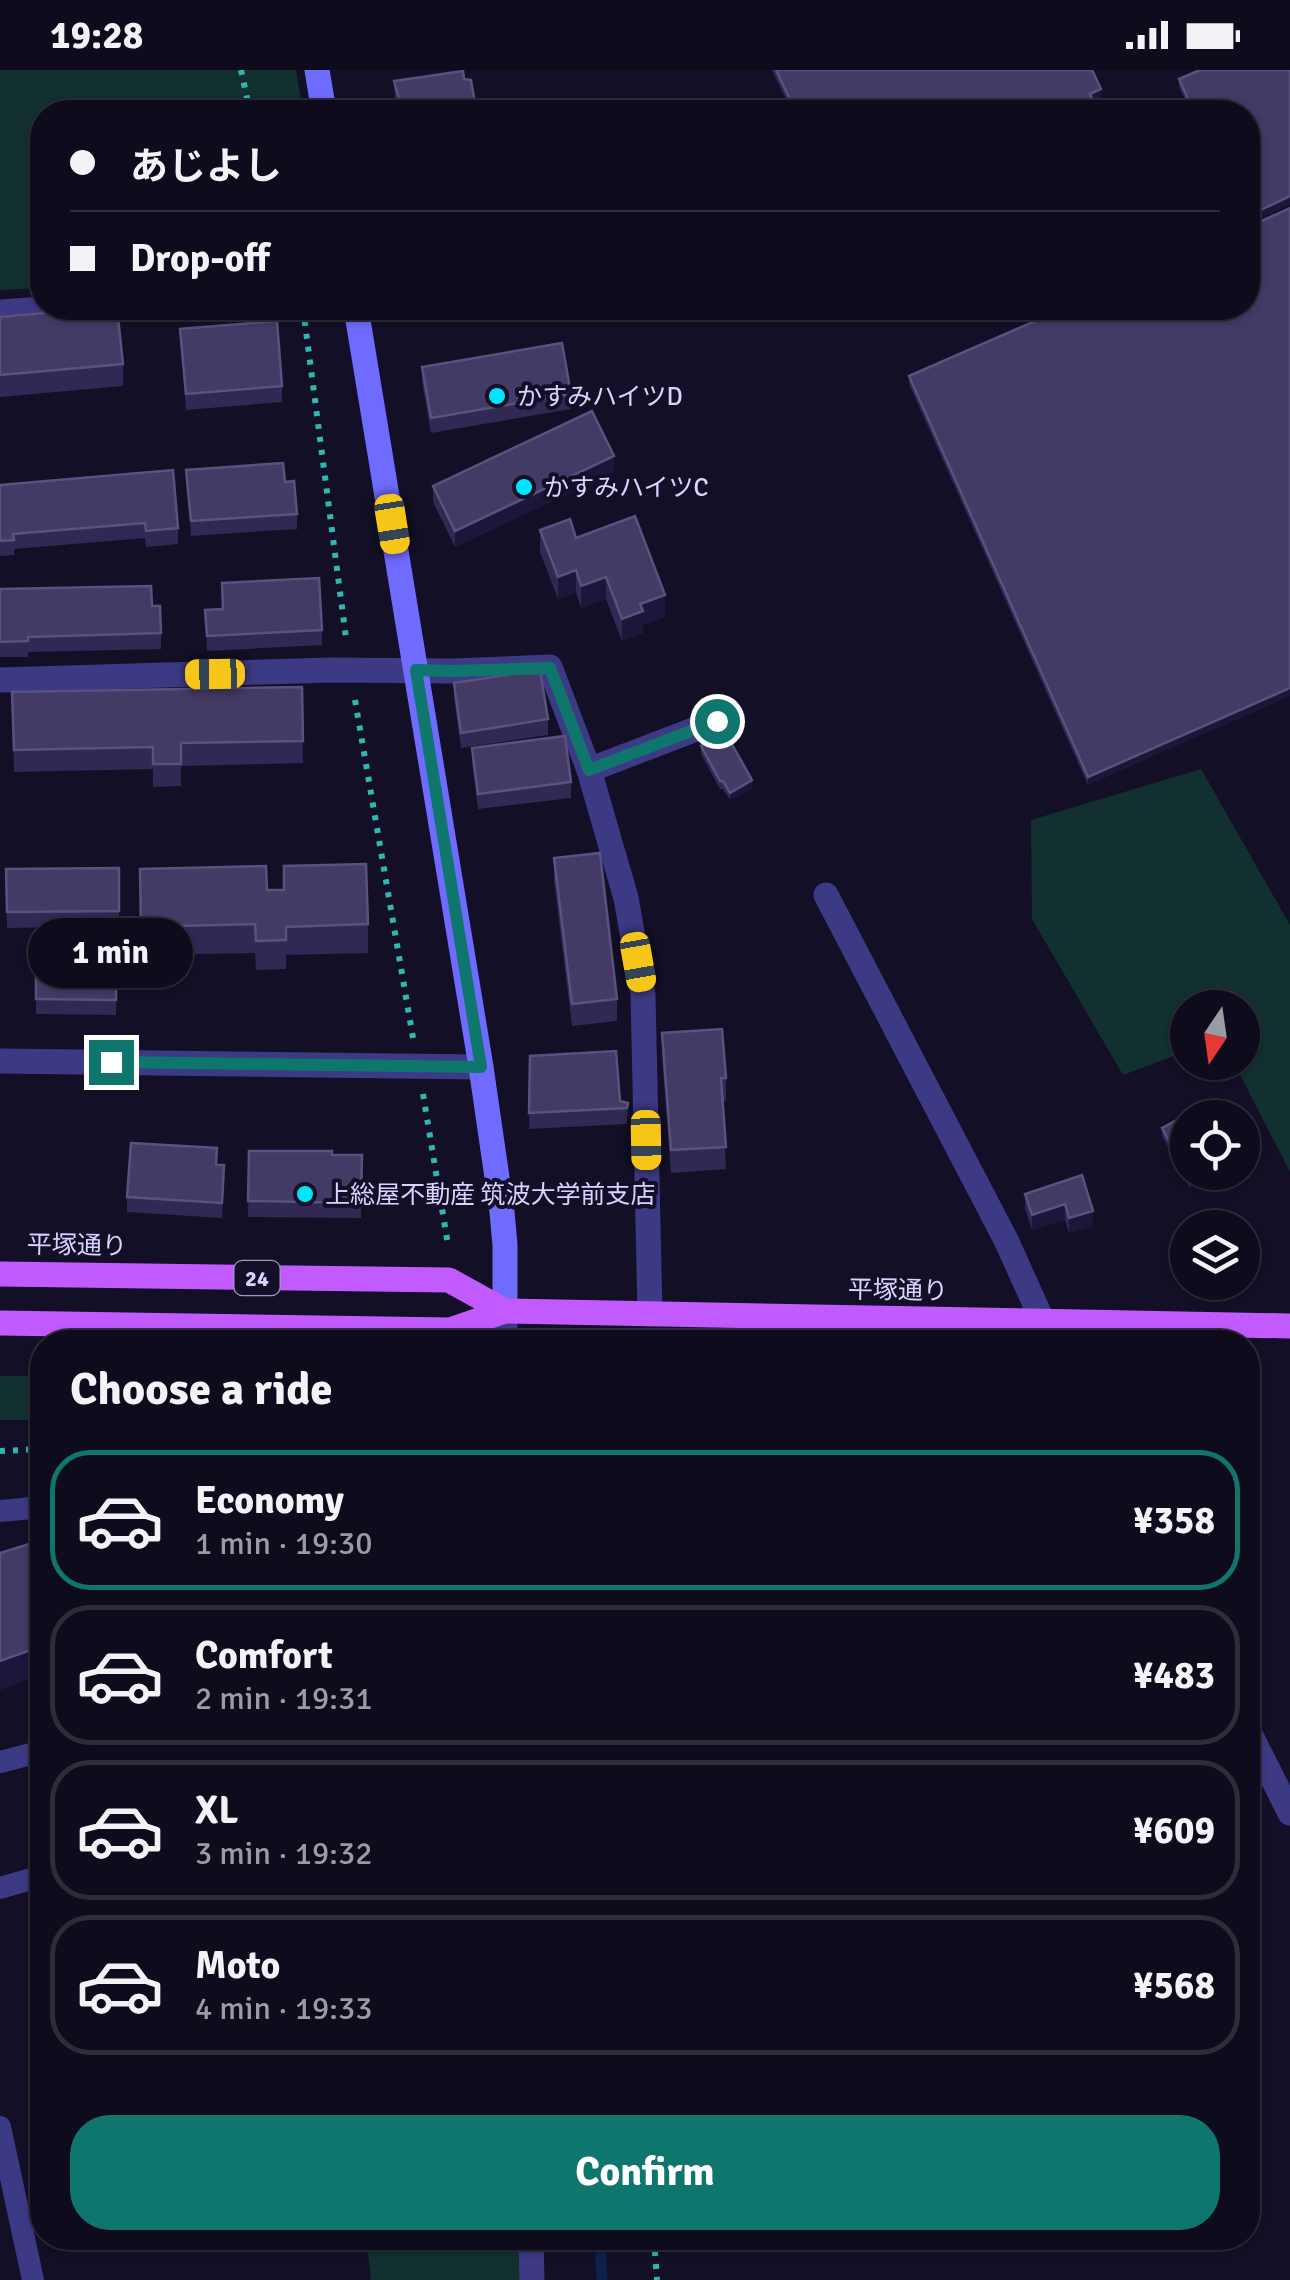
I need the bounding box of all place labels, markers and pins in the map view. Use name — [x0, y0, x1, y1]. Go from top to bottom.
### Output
place label: かすみハイツD — [517, 381, 683, 412]
marker: かすみハイツD — [486, 385, 508, 407]
place label: かすみハイツC — [544, 472, 709, 503]
marker: かすみハイツC — [513, 476, 535, 498]
place label: 上総屋不動産 筑波大学前支店 — [325, 1179, 656, 1210]
marker: 上総屋不動産 筑波大学前支店 — [294, 1183, 316, 1205]

